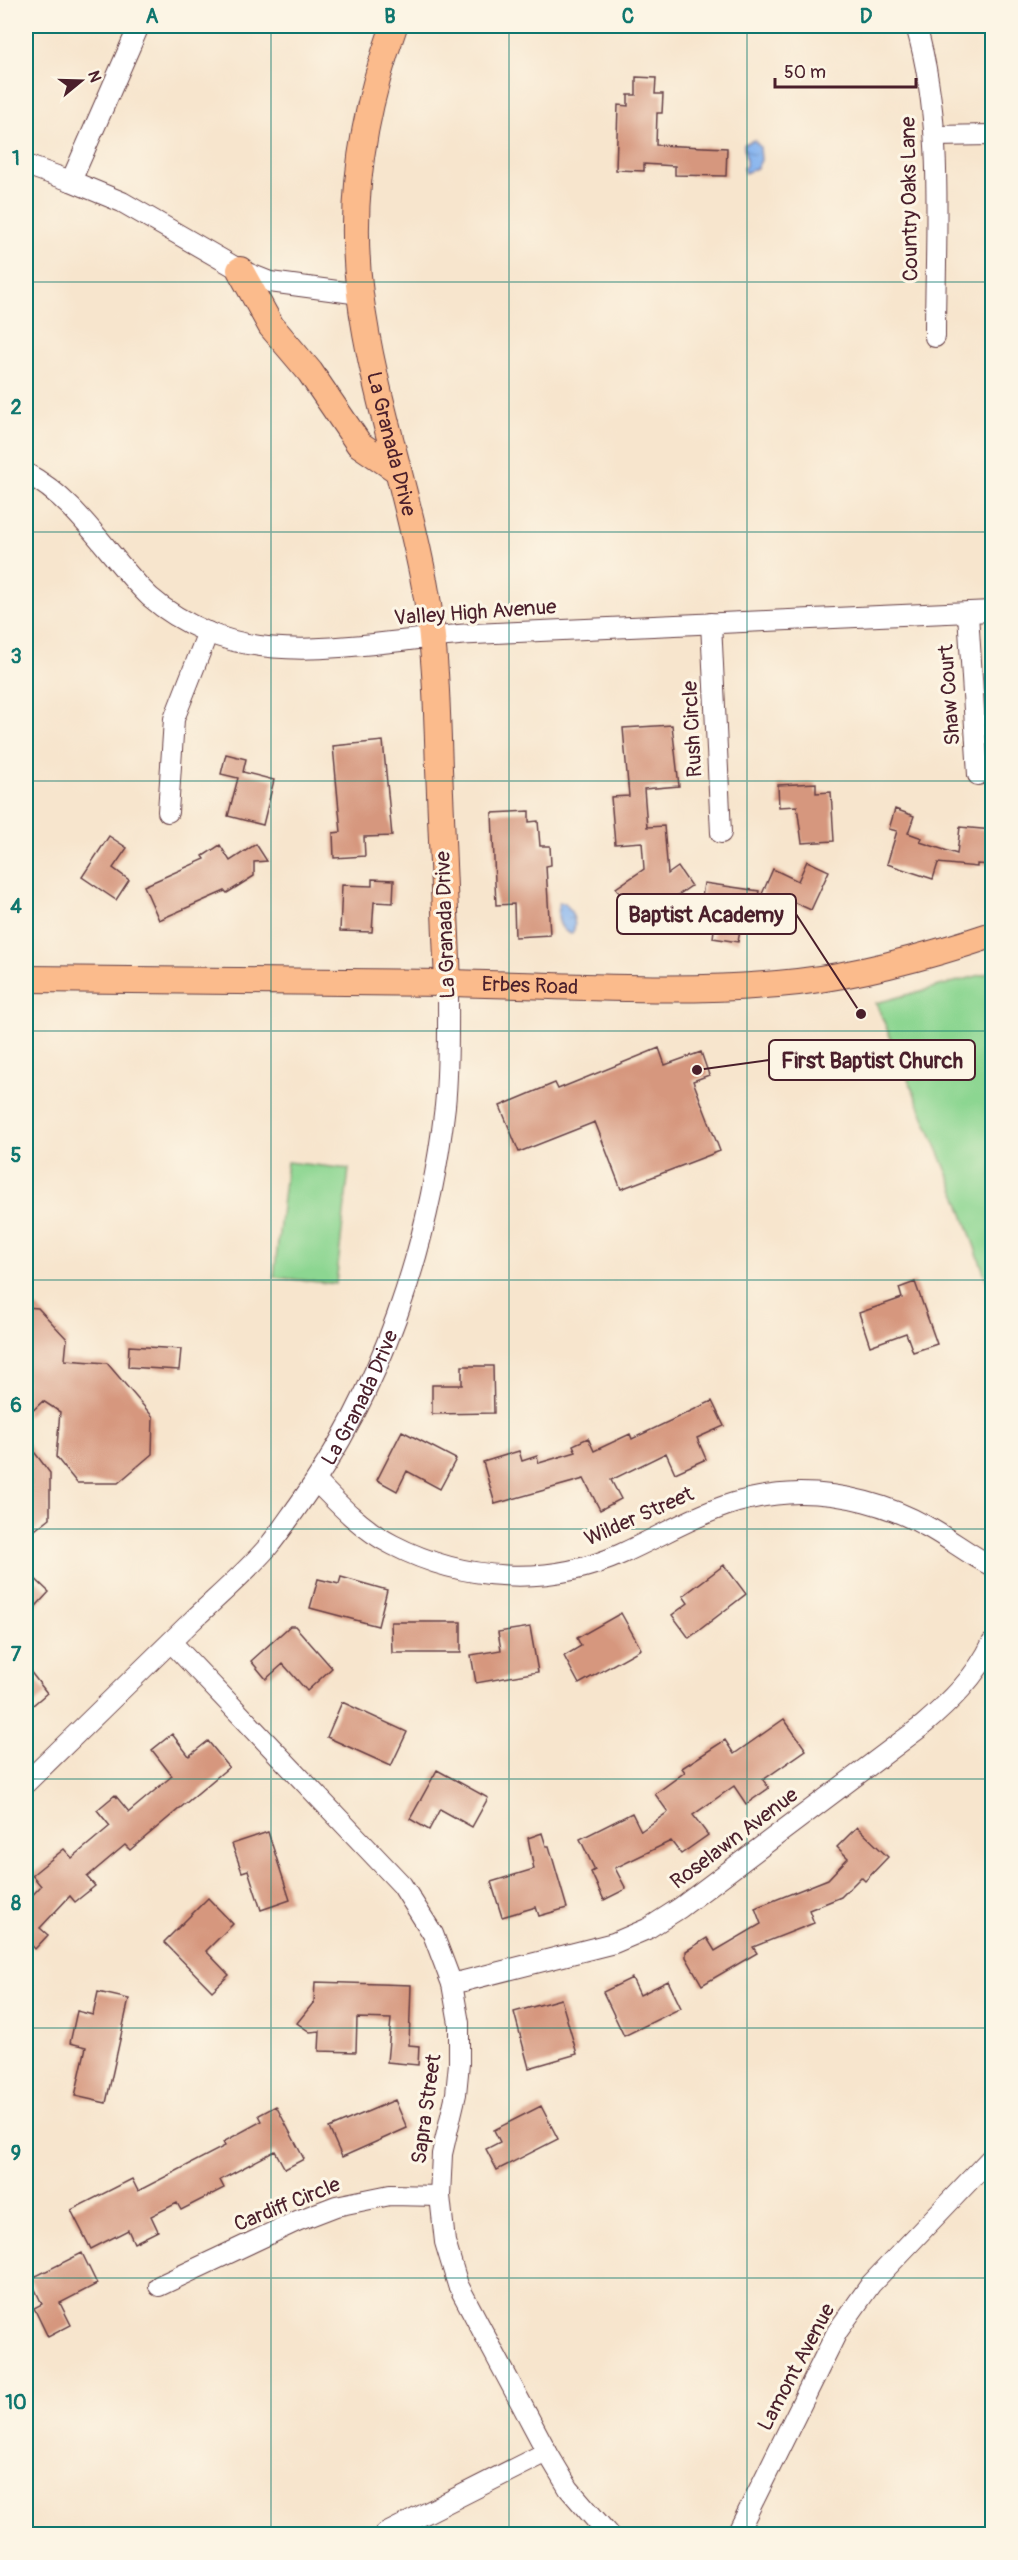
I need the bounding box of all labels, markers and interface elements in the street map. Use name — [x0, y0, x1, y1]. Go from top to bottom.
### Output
text: A — [146, 4, 159, 29]
text: B — [384, 4, 396, 29]
text: C — [622, 4, 634, 29]
text: D — [860, 4, 873, 29]
north arrow — [51, 51, 111, 111]
scale bar — [775, 51, 916, 89]
text: 50 m — [784, 61, 826, 84]
text: N — [83, 68, 106, 85]
street label: Country Oaks Lane — [895, 116, 924, 282]
text: 1 — [12, 146, 20, 171]
street label: La Granada Drive — [360, 369, 422, 520]
text: 2 — [10, 395, 22, 420]
street label: Valley High Avenue — [393, 593, 558, 632]
street label: Shaw Court — [932, 643, 967, 746]
text: 3 — [10, 644, 22, 669]
street label: Rush Circle — [676, 679, 709, 778]
street label: La Granada Drive — [429, 850, 462, 999]
text: 4 — [10, 894, 22, 919]
callout: Baptist Academy — [617, 894, 796, 934]
text: Baptist Academy — [628, 901, 784, 929]
street label: Erbes Road — [481, 971, 579, 1001]
callout: First Baptist Church — [769, 1040, 975, 1080]
text: First Baptist Church — [781, 1047, 963, 1075]
text: 5 — [11, 1143, 22, 1168]
street label: La Granada Drive — [315, 1326, 405, 1471]
text: 6 — [10, 1393, 22, 1418]
street label: Wilder Street — [580, 1480, 698, 1552]
text: 7 — [11, 1642, 22, 1667]
street label: Roselawn Avenue — [665, 1781, 804, 1895]
text: 8 — [11, 1891, 21, 1916]
street label: Sapra Street — [405, 2052, 448, 2166]
text: 9 — [11, 2141, 21, 2166]
street label: Cardiff Circle — [230, 2171, 345, 2238]
street label: Lamont Avenue — [752, 2298, 842, 2436]
text: 10 — [5, 2390, 27, 2415]

